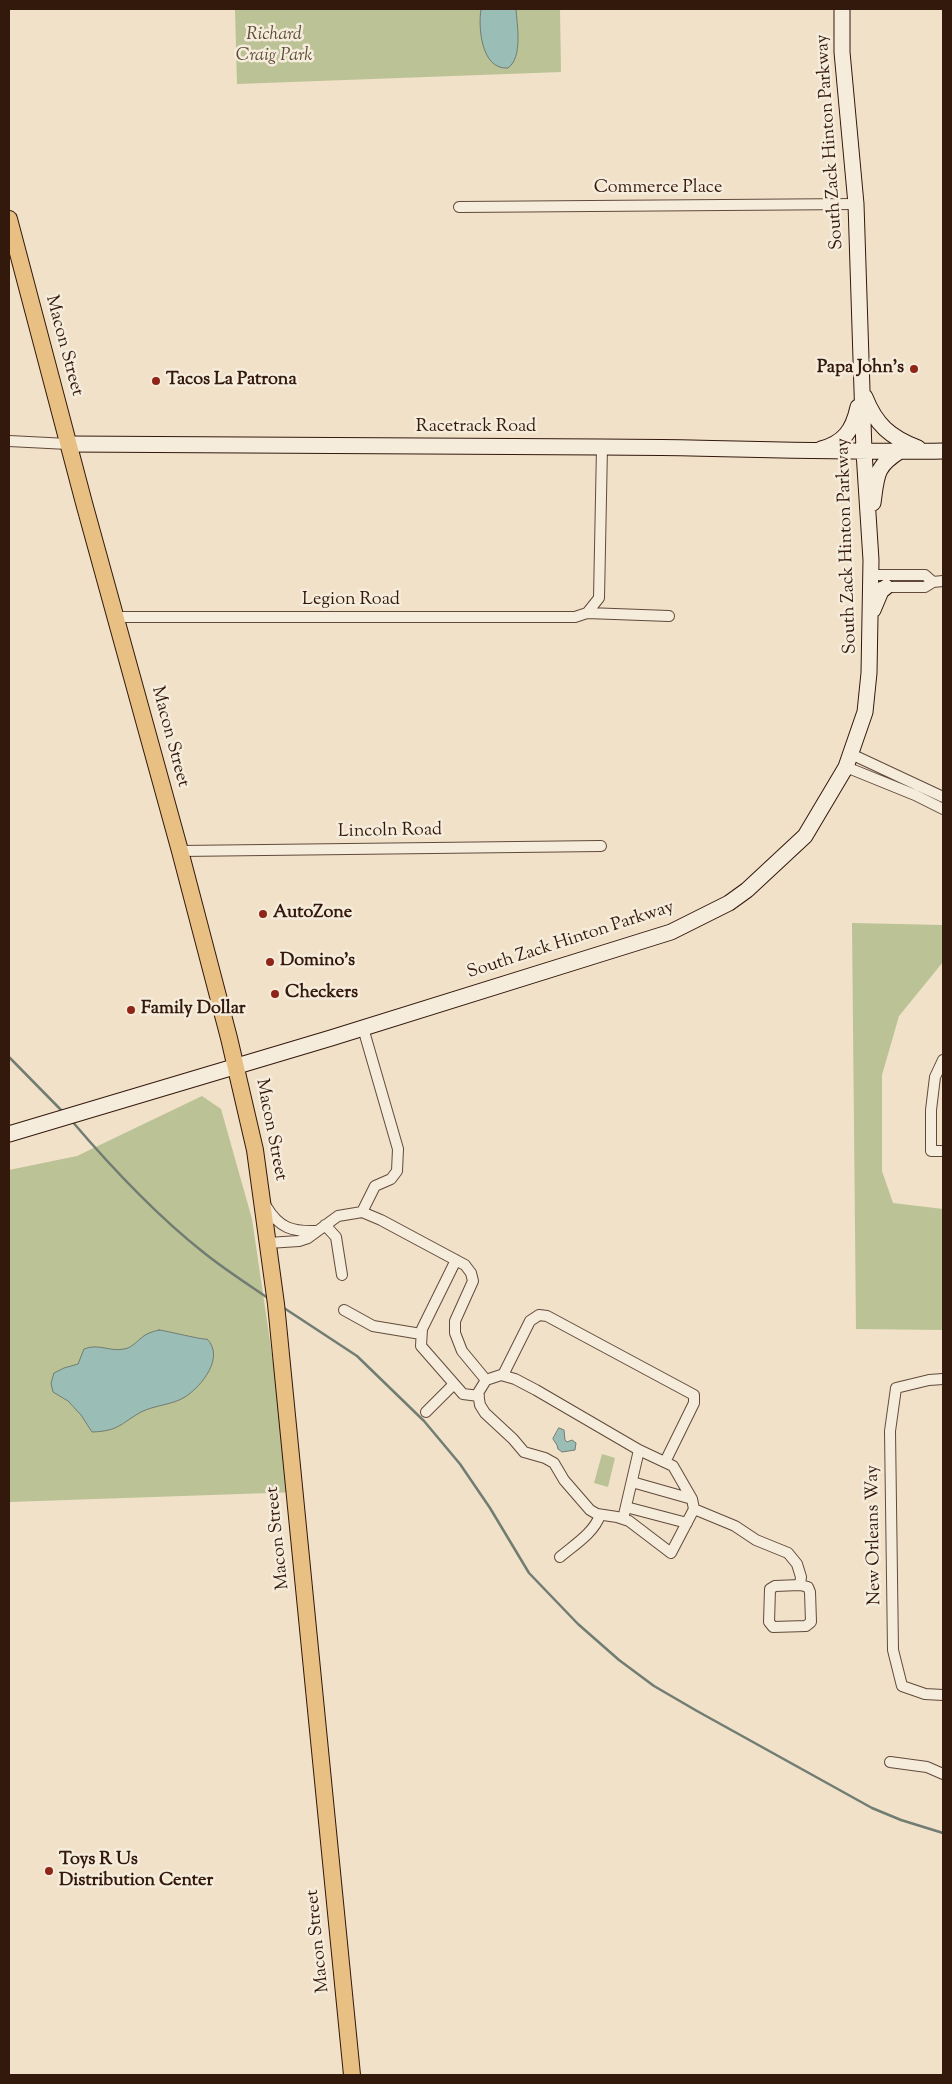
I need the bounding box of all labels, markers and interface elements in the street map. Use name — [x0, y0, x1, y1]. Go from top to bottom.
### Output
park label: Richard Craig Park — [236, 25, 312, 68]
street label: South Zack Hinton Parkway — [813, 33, 849, 251]
street label: Commerce Place — [594, 178, 722, 200]
street label: Macon Street — [39, 293, 87, 399]
place label: Papa John's — [817, 358, 904, 380]
marker: Papa John's — [908, 363, 920, 375]
place label: Tacos La Patrona — [166, 370, 297, 392]
marker: Tacos La Patrona — [150, 375, 162, 387]
street label: Racetrack Road — [416, 417, 536, 439]
street label: South Zack Hinton Parkway — [833, 438, 863, 654]
street label: Legion Road — [302, 590, 400, 612]
street label: Macon Street — [145, 684, 193, 790]
street label: Lincoln Road — [338, 820, 442, 844]
street label: South Zack Hinton Parkway — [465, 897, 677, 985]
place label: AutoZone — [273, 903, 352, 925]
marker: AutoZone — [257, 908, 269, 920]
place label: Domino's — [280, 951, 355, 973]
marker: Domino's — [264, 956, 276, 968]
place label: Checkers — [285, 983, 358, 1005]
marker: Checkers — [269, 988, 281, 1000]
place label: Family Dollar — [141, 999, 245, 1021]
marker: Family Dollar — [125, 1004, 137, 1016]
street label: Macon Street — [250, 1077, 290, 1183]
street label: New Orleans Way — [863, 1465, 887, 1605]
street label: Macon Street — [263, 1485, 295, 1591]
place label: Toys R Us Distribution Center — [59, 1850, 213, 1892]
marker: Toys R Us Distribution Center — [43, 1865, 55, 1877]
street label: Macon Street — [303, 1888, 335, 1994]

